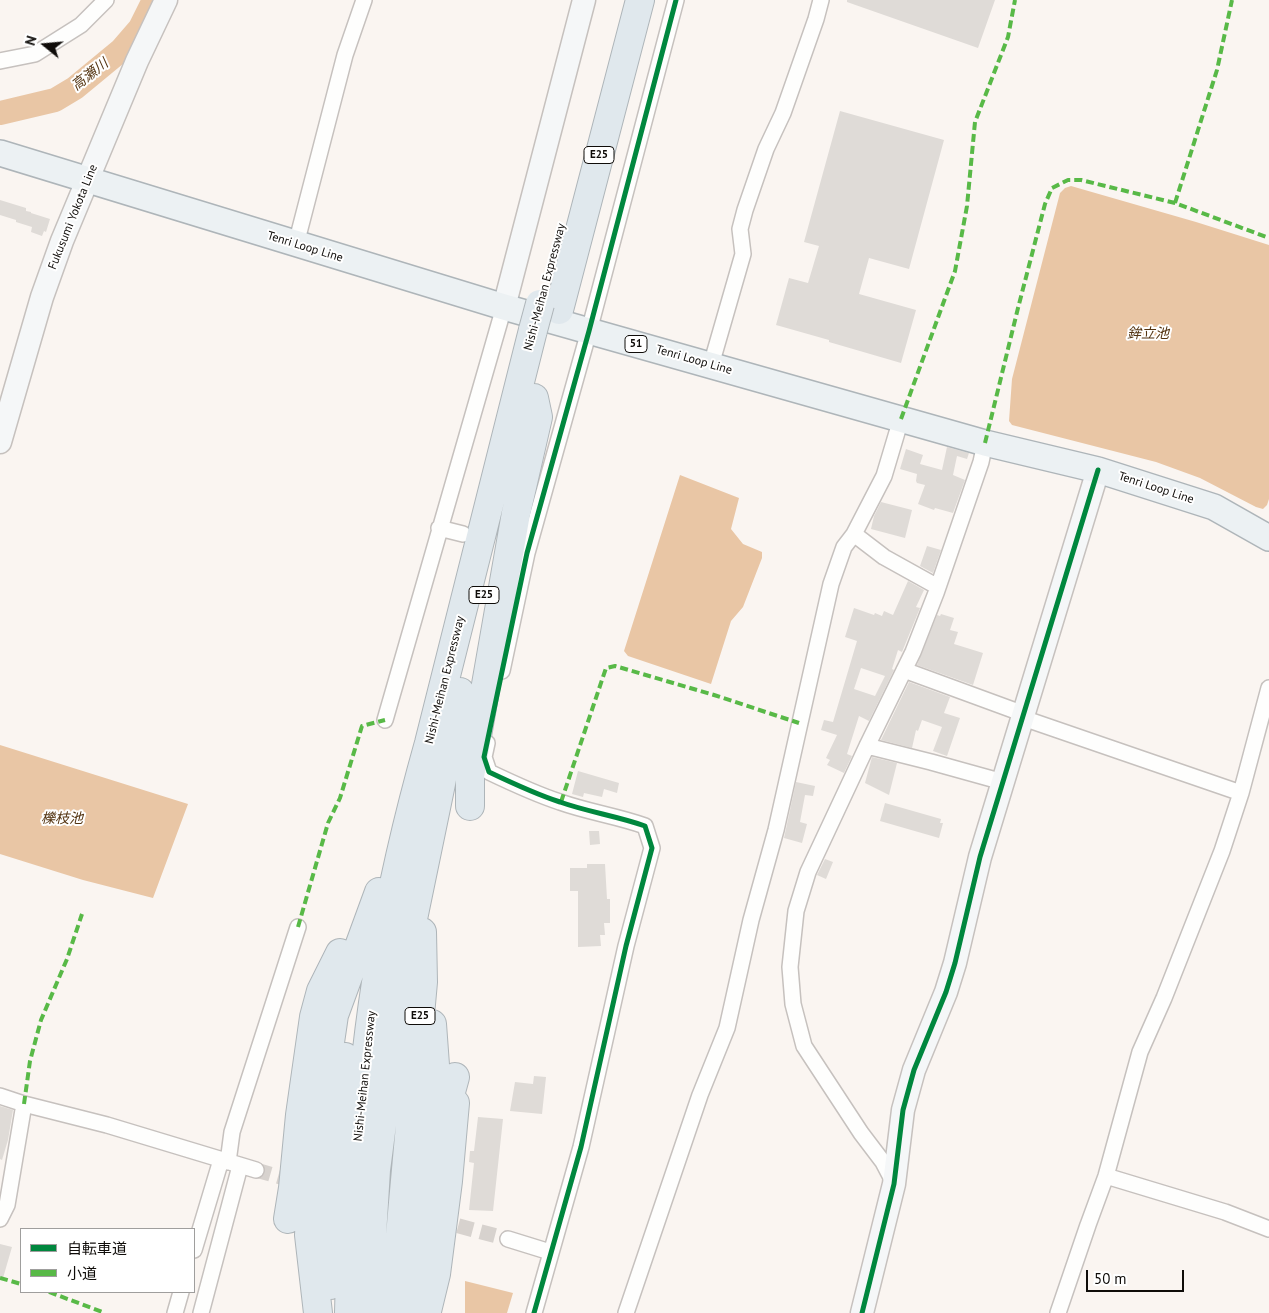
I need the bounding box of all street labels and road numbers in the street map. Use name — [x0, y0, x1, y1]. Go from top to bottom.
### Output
road number: E25 — [584, 146, 614, 164]
street label: Fukusumi Yokota Line — [45, 162, 101, 272]
street label: Nishi-Meihan Expressway — [521, 222, 569, 352]
street label: Tenri Loop Line — [265, 229, 345, 265]
road number: 51 — [625, 336, 647, 352]
street label: Tenri Loop Line — [654, 342, 734, 378]
street label: Tenri Loop Line — [1116, 469, 1196, 507]
road number: E25 — [469, 586, 499, 604]
street label: Nishi-Meihan Expressway — [422, 615, 468, 745]
road number: E25 — [405, 1008, 435, 1024]
street label: Nishi-Meihan Expressway — [351, 1010, 379, 1142]

